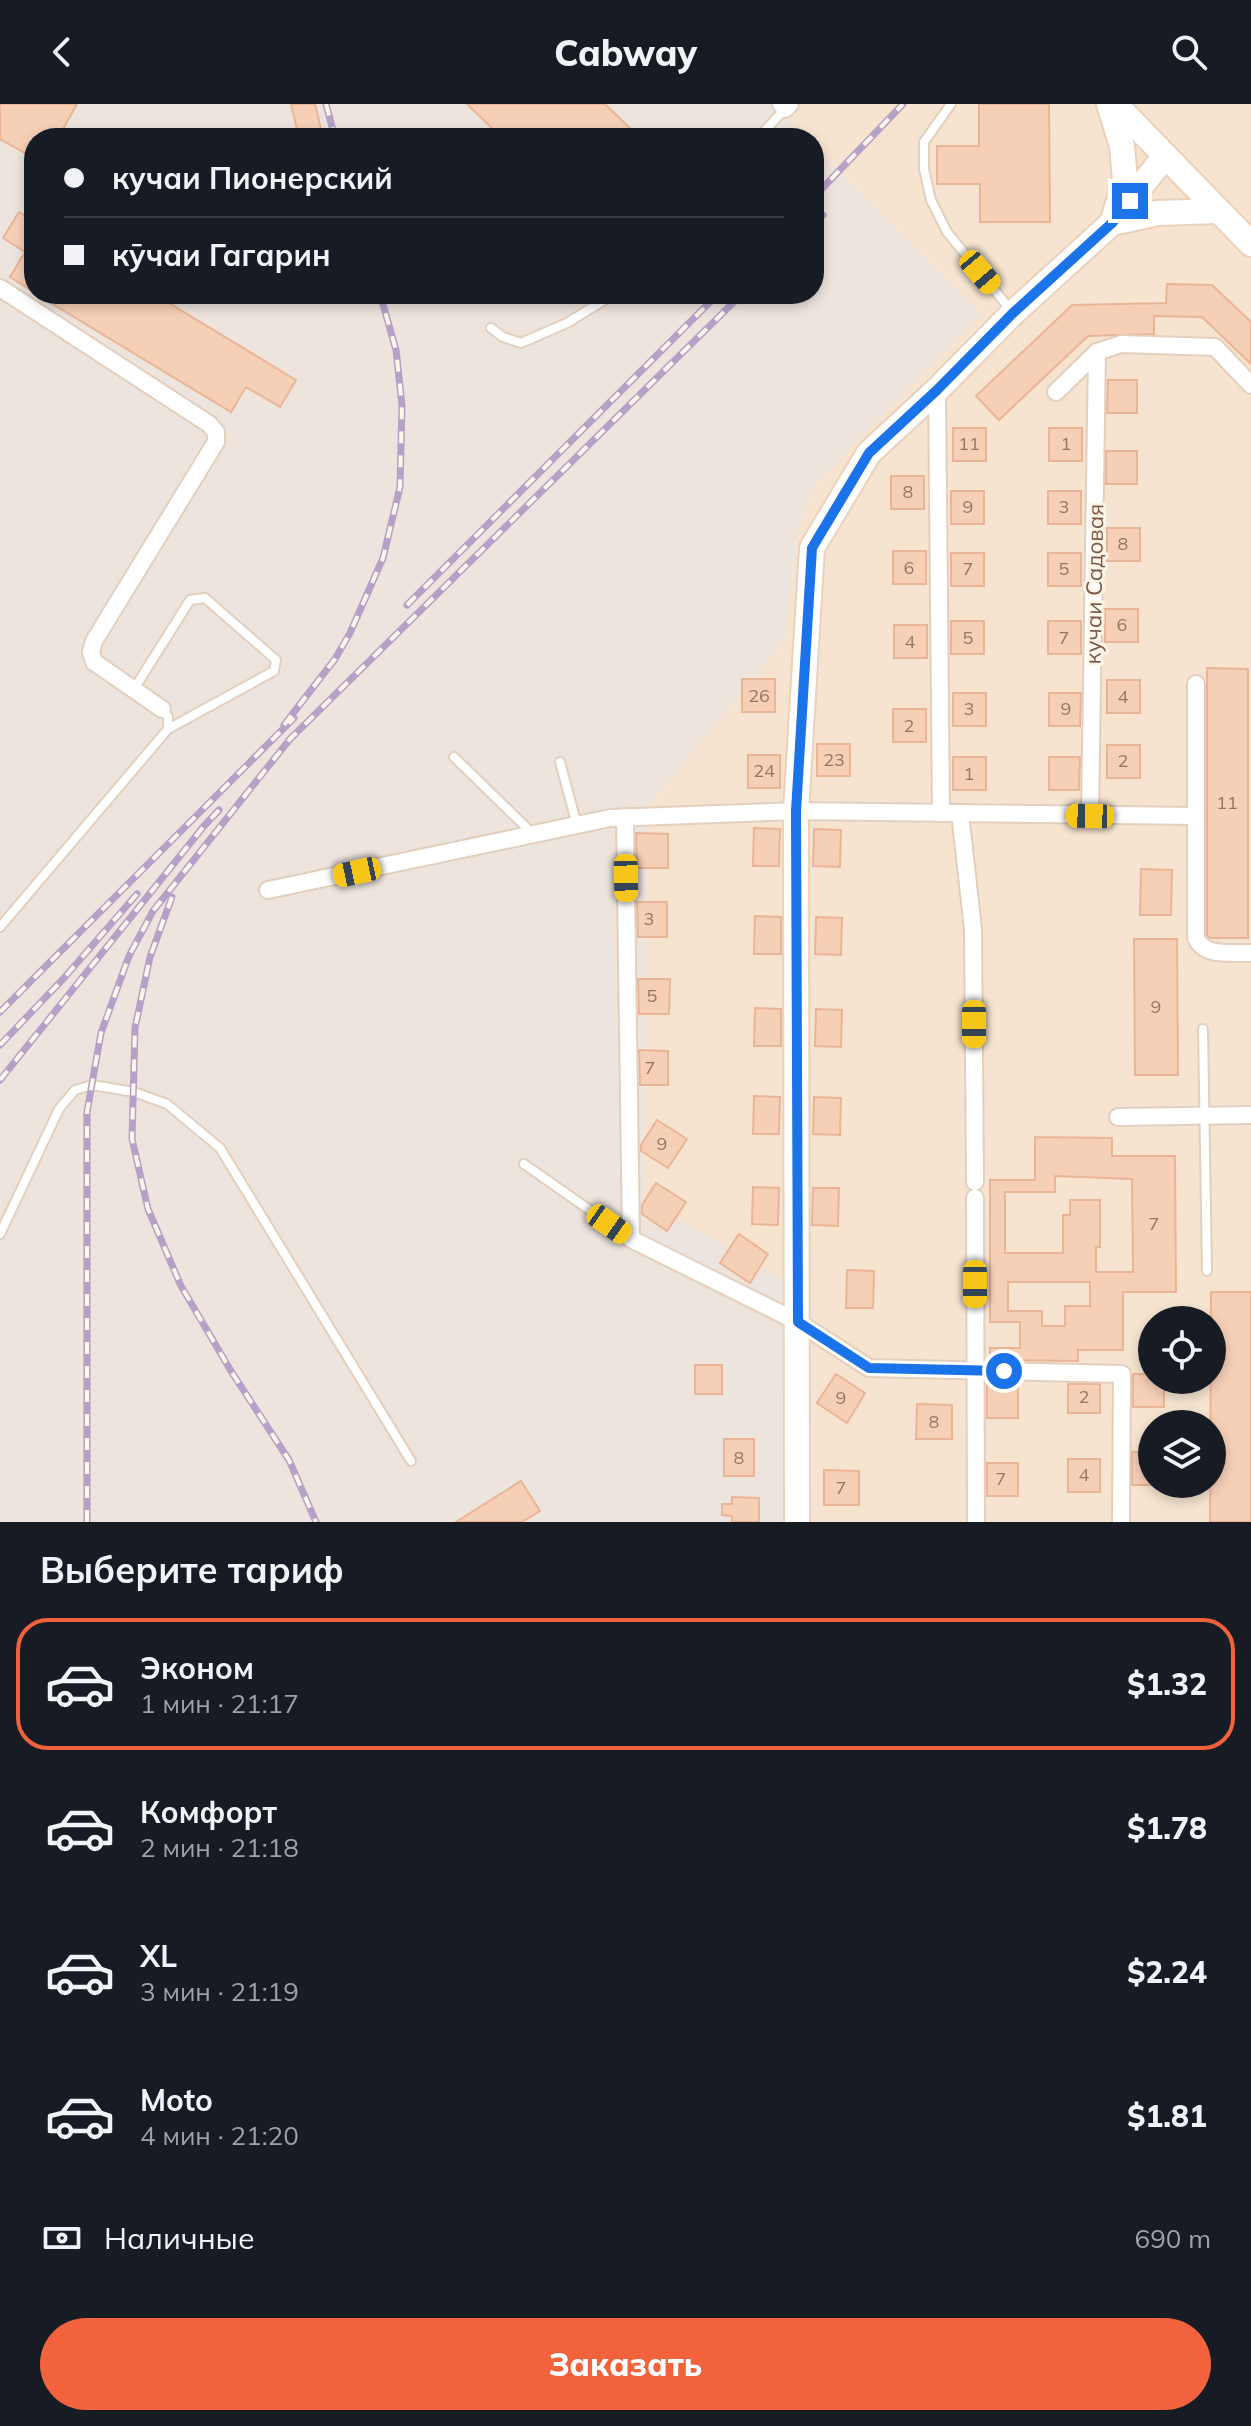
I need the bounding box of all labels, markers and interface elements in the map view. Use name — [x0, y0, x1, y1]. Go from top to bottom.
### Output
icon: back — [40, 30, 84, 74]
text: Cabway — [554, 30, 697, 75]
icon: search — [1167, 30, 1211, 74]
text: кучаи Пионерский — [112, 159, 393, 197]
route end — [1112, 183, 1148, 219]
text: кӯчаи Гагарин — [112, 236, 331, 274]
car — [955, 246, 1005, 298]
house number: 11 — [958, 432, 980, 455]
house number: 1 — [1061, 432, 1071, 455]
house number: 8 — [903, 480, 913, 503]
house number: 9 — [963, 495, 973, 518]
house number: 3 — [1059, 495, 1069, 518]
street label: кучаи Садовая — [1079, 503, 1109, 665]
house number: 8 — [1118, 532, 1128, 555]
house number: 6 — [904, 556, 914, 579]
house number: 7 — [963, 557, 973, 580]
house number: 5 — [1059, 557, 1070, 580]
house number: 6 — [1117, 613, 1127, 636]
house number: 5 — [963, 626, 974, 649]
house number: 7 — [1059, 626, 1069, 649]
house number: 4 — [905, 630, 916, 653]
house number: 26 — [748, 684, 770, 707]
house number: 4 — [1118, 685, 1129, 708]
house number: 3 — [964, 697, 974, 720]
house number: 9 — [1061, 697, 1071, 720]
house number: 2 — [904, 714, 914, 737]
house number: 23 — [823, 748, 845, 771]
house number: 2 — [1118, 749, 1128, 772]
house number: 24 — [753, 759, 775, 782]
house number: 1 — [964, 762, 974, 785]
house number: 11 — [1216, 791, 1238, 814]
car — [1066, 804, 1114, 828]
car — [614, 854, 638, 902]
car — [331, 855, 383, 889]
house number: 3 — [644, 907, 654, 930]
house number: 5 — [647, 984, 658, 1007]
house number: 9 — [1151, 995, 1161, 1018]
car — [962, 1000, 986, 1048]
house number: 7 — [645, 1056, 655, 1079]
house number: 9 — [657, 1132, 667, 1155]
car — [582, 1200, 636, 1248]
house number: 7 — [1149, 1212, 1159, 1235]
car — [963, 1260, 987, 1308]
map controls — [1138, 1306, 1226, 1498]
button: locate — [1138, 1306, 1226, 1394]
route start — [986, 1353, 1022, 1389]
house number: 2 — [1079, 1385, 1089, 1408]
house number: 9 — [836, 1386, 846, 1409]
house number: 8 — [929, 1410, 939, 1433]
button: layers — [1138, 1410, 1226, 1498]
house number: 8 — [734, 1446, 744, 1469]
house number: 4 — [1079, 1463, 1090, 1486]
house number: 7 — [996, 1467, 1006, 1490]
house number: 7 — [836, 1476, 846, 1499]
text: Выберите тариф — [40, 1547, 344, 1592]
icon: car — [44, 1648, 116, 1720]
text: Эконом — [140, 1649, 254, 1687]
text: $1.32 — [1127, 1665, 1207, 1703]
text: 1 мин · 21:17 — [140, 1687, 299, 1720]
icon: car — [44, 1792, 116, 1864]
text: Комфорт — [140, 1793, 277, 1831]
text: $1.78 — [1127, 1809, 1207, 1847]
text: 2 мин · 21:18 — [140, 1831, 299, 1864]
icon: car — [44, 1936, 116, 2008]
text: XL — [140, 1937, 177, 1975]
text: $2.24 — [1127, 1953, 1207, 1991]
text: 3 мин · 21:19 — [140, 1975, 299, 2008]
icon: car — [44, 2080, 116, 2152]
text: Moto — [140, 2081, 213, 2119]
text: $1.81 — [1127, 2097, 1207, 2135]
text: 4 мин · 21:20 — [140, 2119, 299, 2152]
icon: cash — [40, 2216, 84, 2260]
text: Наличные — [104, 2219, 255, 2257]
text: 690 m — [1135, 2222, 1211, 2255]
button: Заказать — [40, 2318, 1211, 2410]

